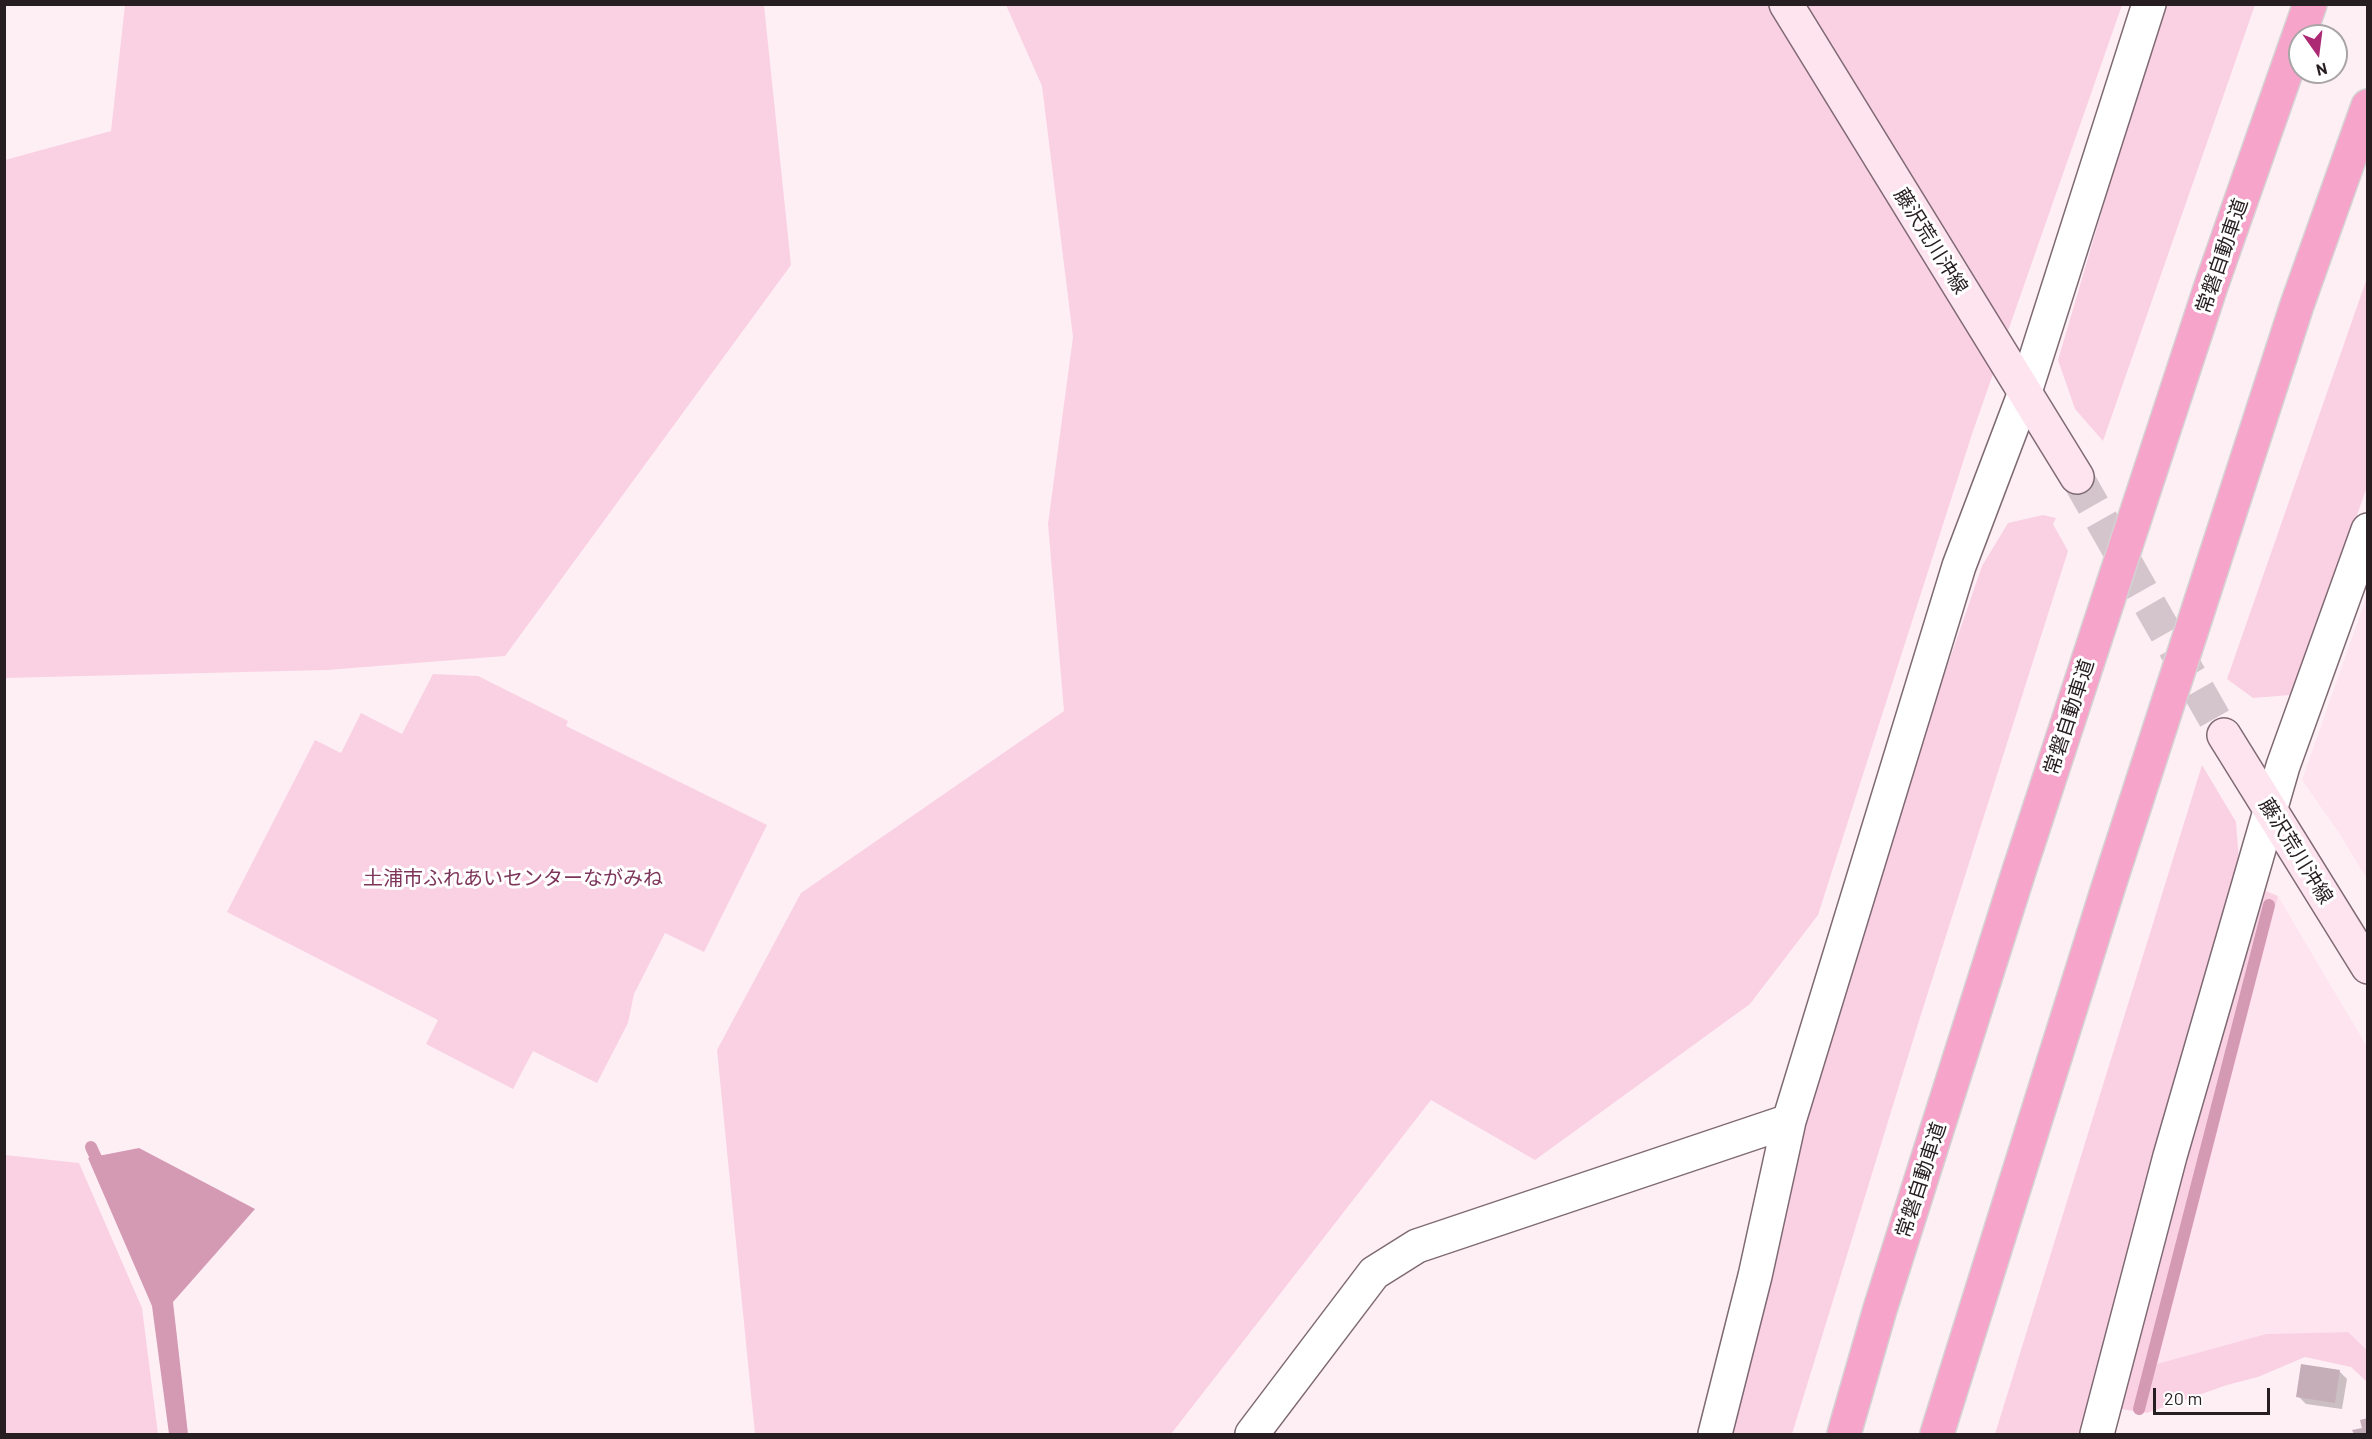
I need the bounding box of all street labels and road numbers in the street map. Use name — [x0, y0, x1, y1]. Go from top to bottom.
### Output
street label: 藤沢荒川沖線 — [1889, 184, 1973, 298]
street label: 常磐自動車道 — [2191, 195, 2253, 317]
street label: 常磐自動車道 — [2039, 656, 2099, 778]
street label: 藤沢荒川沖線 — [2254, 794, 2338, 908]
street label: 常磐自動車道 — [1891, 1119, 1951, 1241]

